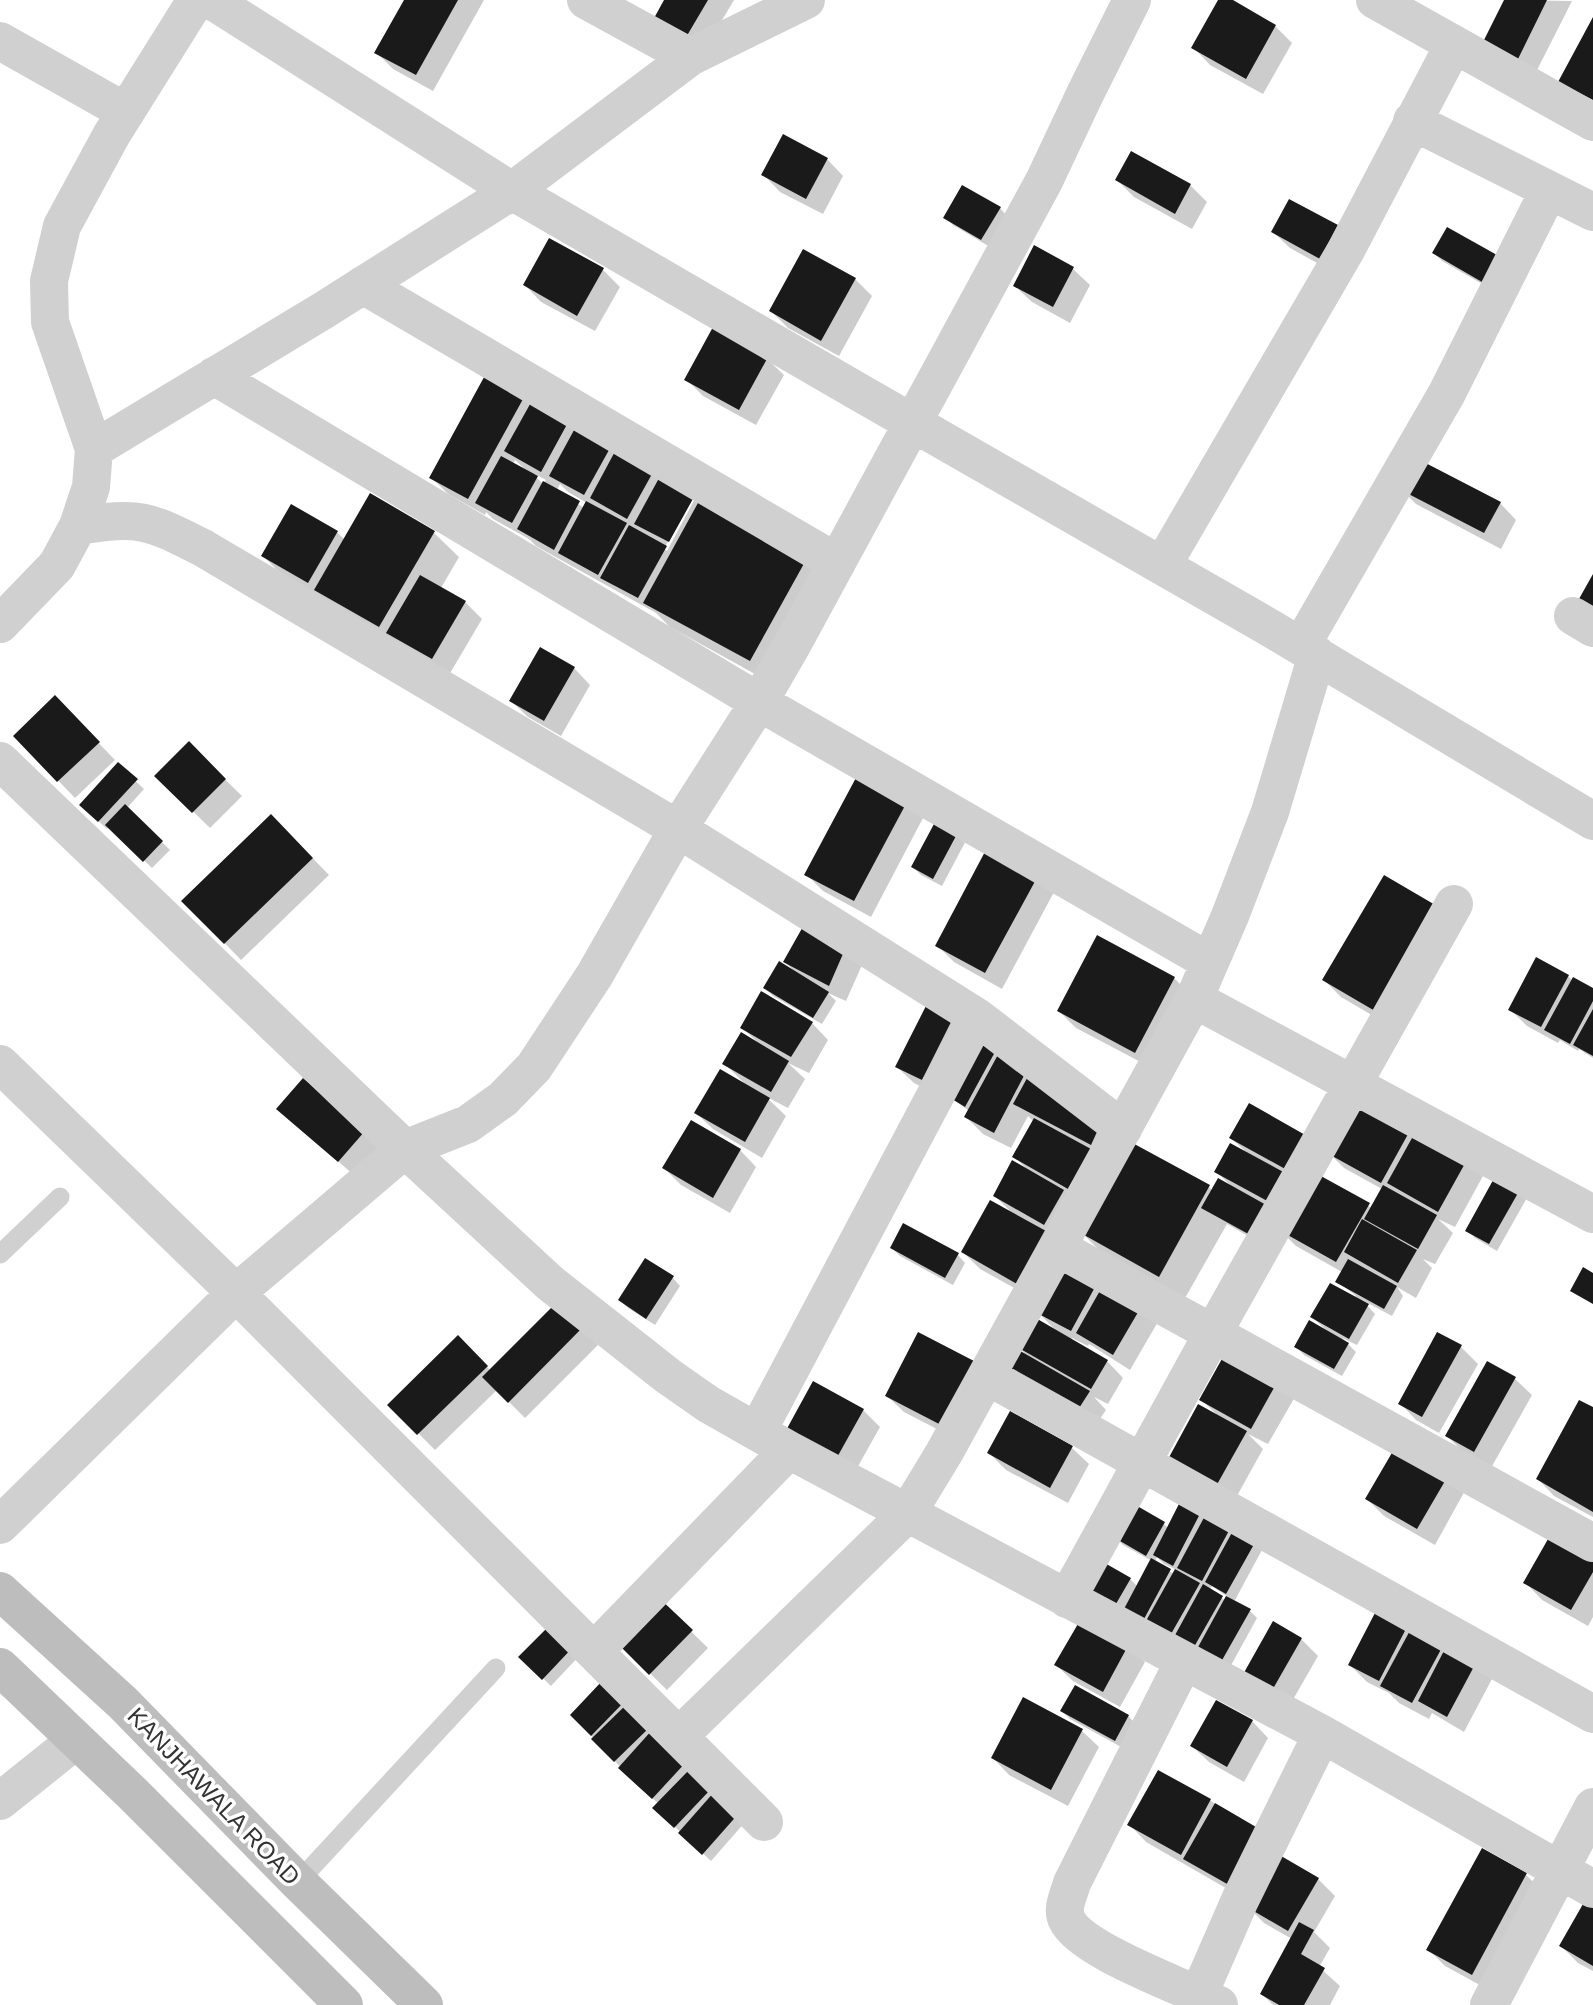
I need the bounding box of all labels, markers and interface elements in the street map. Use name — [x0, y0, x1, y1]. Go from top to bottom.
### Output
street label: KANJHAWALA ROAD — [122, 1702, 306, 1890]

